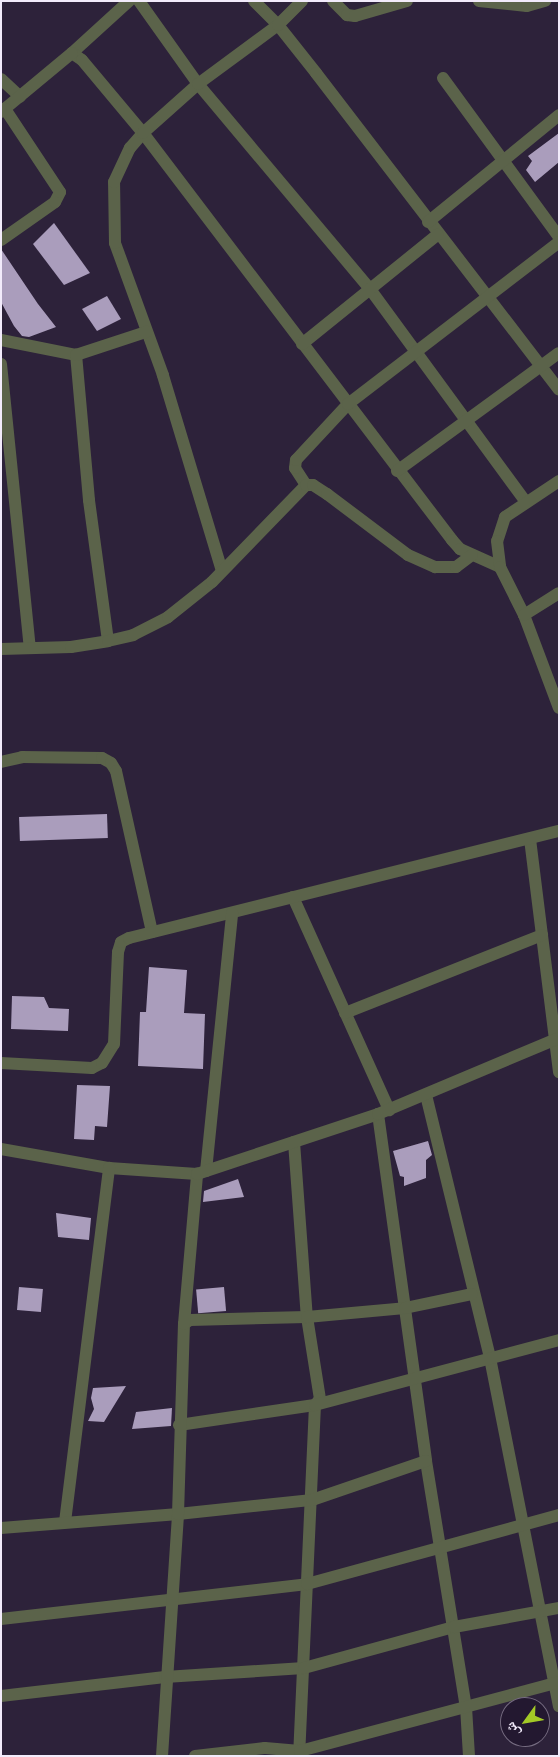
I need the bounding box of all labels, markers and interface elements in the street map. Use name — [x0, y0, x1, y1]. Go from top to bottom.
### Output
north arrow — [500, 1697, 550, 1747]
text: ش — [501, 1718, 525, 1741]

